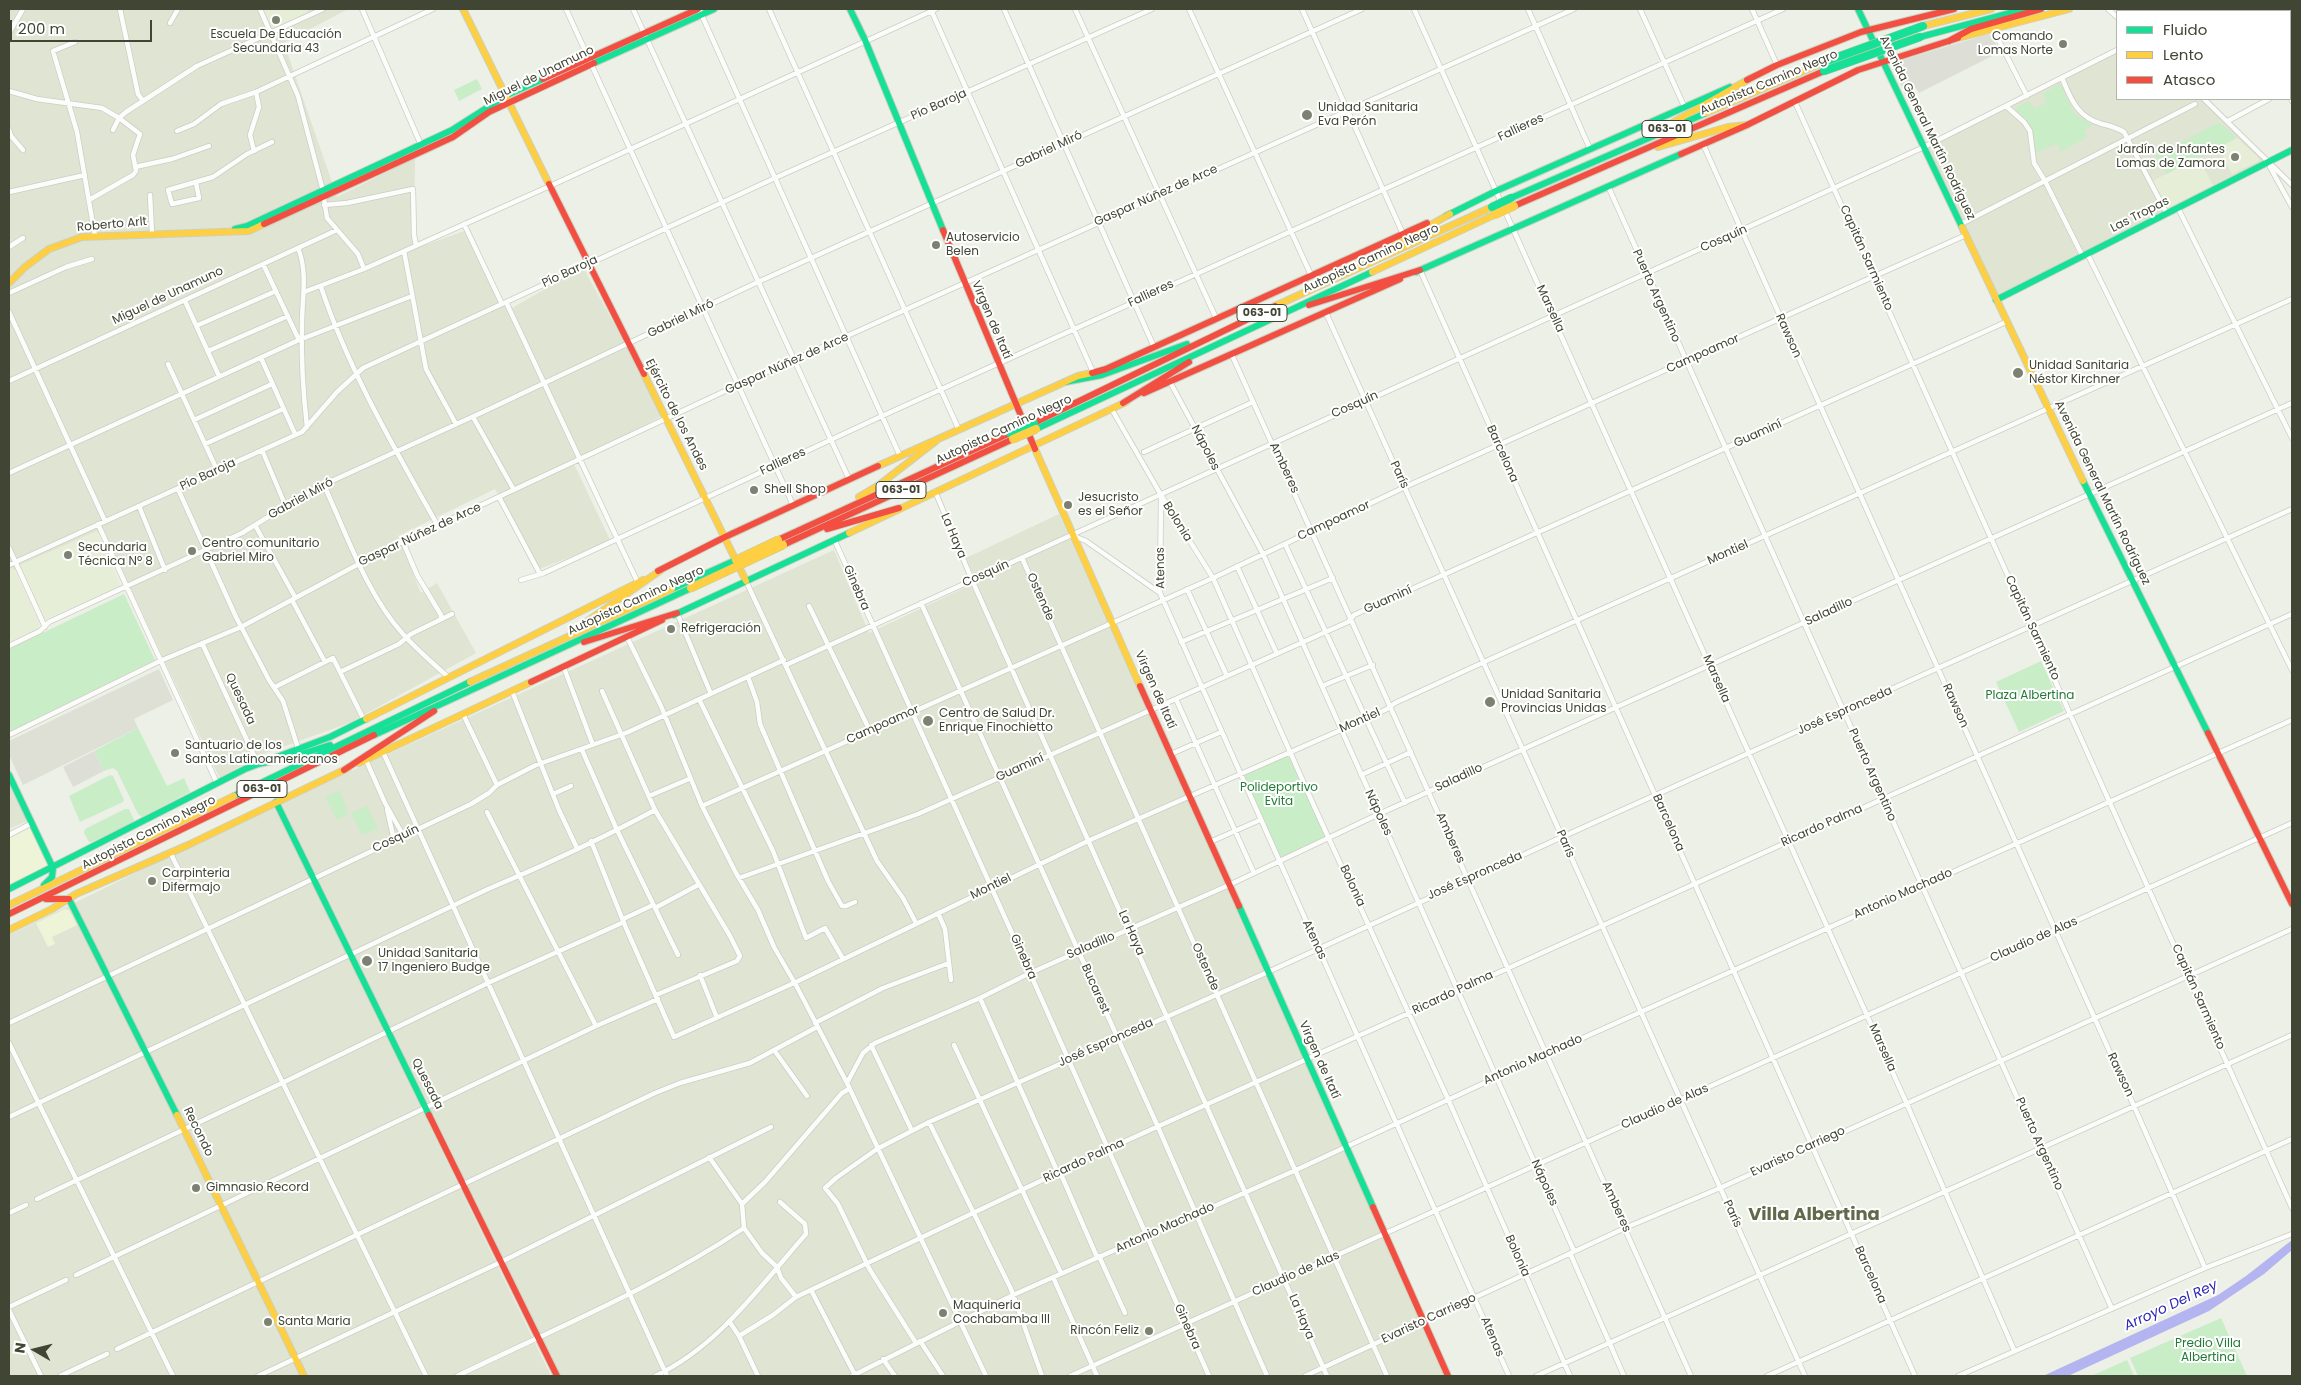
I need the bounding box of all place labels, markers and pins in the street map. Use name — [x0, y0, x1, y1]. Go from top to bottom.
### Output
marker: Escuela De Educación Secundaria 43 — [270, 14, 282, 26]
place label: Escuela De Educación Secundaria 43 — [210, 28, 342, 56]
place label: Comando Lomas Norte — [1978, 30, 2053, 58]
marker: Comando Lomas Norte — [2057, 38, 2069, 50]
place label: Unidad Sanitaria Eva Perón — [1318, 101, 1418, 129]
marker: Unidad Sanitaria Eva Perón — [1300, 108, 1314, 122]
place label: Jardín de Infantes Lomas de Zamora — [2116, 143, 2225, 171]
marker: Jardín de Infantes Lomas de Zamora — [2229, 151, 2241, 163]
place label: Autoservicio Belen — [946, 231, 1020, 259]
marker: Autoservicio Belen — [930, 239, 942, 251]
place label: Unidad Sanitaria Néstor Kirchner — [2029, 359, 2129, 387]
marker: Unidad Sanitaria Néstor Kirchner — [2011, 366, 2025, 380]
place label: Shell Shop — [764, 483, 826, 497]
marker: Shell Shop — [748, 484, 760, 496]
place label: Jesucristo es el Señor — [1078, 491, 1143, 519]
marker: Jesucristo es el Señor — [1062, 499, 1074, 511]
place label: Centro comunitario Gabriel Miro — [202, 537, 319, 565]
place label: Secundaria Técnica Nº 8 — [78, 541, 153, 569]
marker: Centro comunitario Gabriel Miro — [186, 545, 198, 557]
marker: Secundaria Técnica Nº 8 — [62, 549, 74, 561]
place label: Refrigeración — [681, 622, 761, 636]
marker: Refrigeración — [665, 623, 677, 635]
place label: Unidad Sanitaria Provincias Unidas — [1501, 688, 1607, 716]
marker: Unidad Sanitaria Provincias Unidas — [1483, 695, 1497, 709]
place label: Centro de Salud Dr. Enrique Finochietto — [939, 707, 1054, 735]
marker: Centro de Salud Dr. Enrique Finochietto — [921, 714, 935, 728]
place label: Santuario de los Santos Latinoamericanos — [185, 739, 338, 767]
marker: Santuario de los Santos Latinoamericanos — [169, 747, 181, 759]
place label: Carpinteria Difermajo — [162, 867, 230, 895]
marker: Carpinteria Difermajo — [146, 875, 158, 887]
place label: Unidad Sanitaria 17 Ingeniero Budge — [378, 947, 490, 975]
marker: Unidad Sanitaria 17 Ingeniero Budge — [360, 954, 374, 968]
place label: Gimnasio Record — [206, 1181, 309, 1195]
marker: Gimnasio Record — [190, 1182, 202, 1194]
place label: Maquineria Cochabamba III — [953, 1299, 1050, 1327]
marker: Maquineria Cochabamba III — [937, 1307, 949, 1319]
place label: Santa Maria — [278, 1315, 351, 1329]
marker: Santa Maria — [262, 1316, 274, 1328]
place label: Rincón Feliz — [1070, 1324, 1139, 1338]
marker: Rincón Feliz — [1143, 1325, 1155, 1337]

